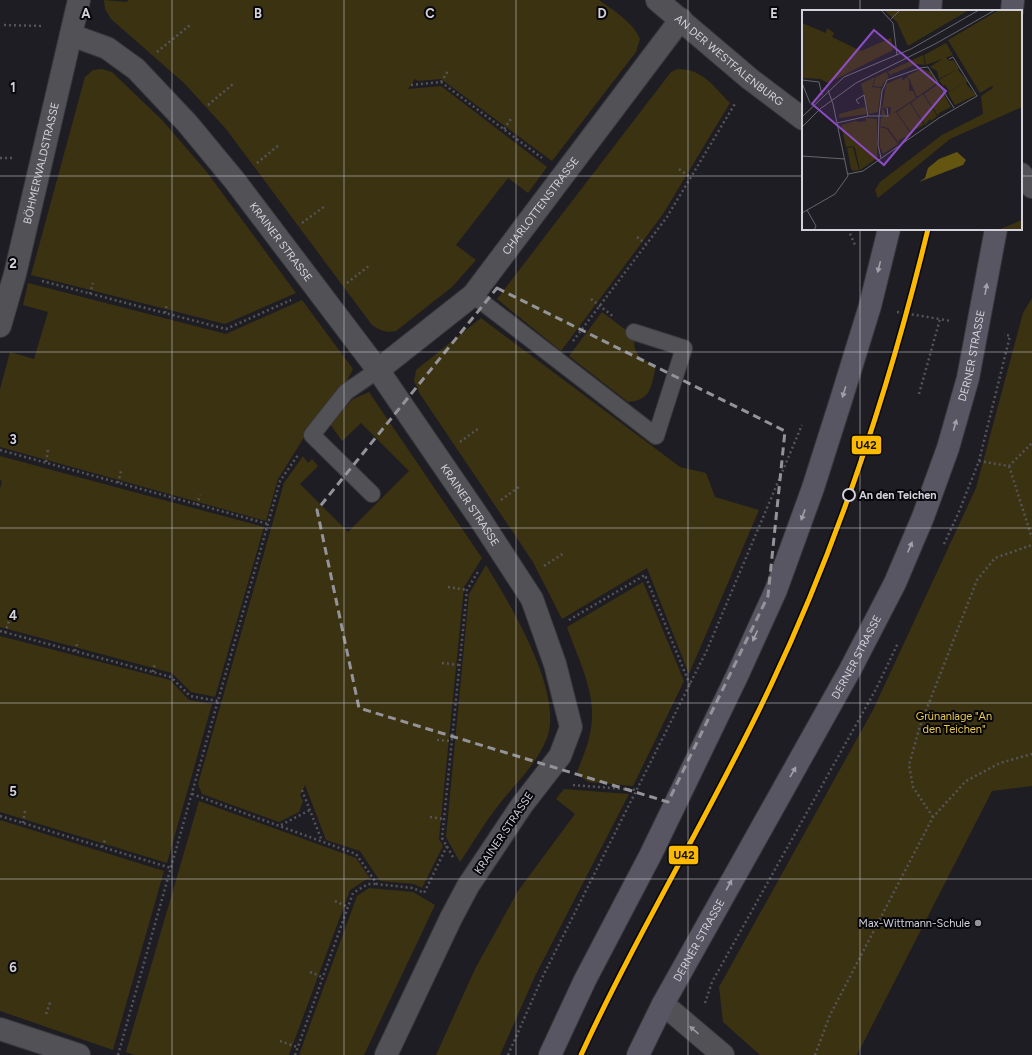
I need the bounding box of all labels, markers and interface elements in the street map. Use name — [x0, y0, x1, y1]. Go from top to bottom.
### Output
text: A — [81, 6, 91, 21]
text: B — [254, 6, 262, 21]
text: C — [425, 6, 435, 21]
text: D — [597, 6, 607, 21]
inset map — [802, 10, 1022, 230]
street label: AN DER WESTFALENBURG — [673, 11, 787, 107]
text: 1 — [10, 80, 16, 95]
street label: BÖHMERWALDSTRASSE — [20, 101, 61, 225]
street label: CHARLOTTENSTRASSE — [499, 154, 581, 257]
street label: KRAINER STRASSE — [247, 200, 315, 284]
text: 2 — [9, 256, 17, 271]
one-way arrow — [876, 261, 882, 273]
one-way arrow — [983, 282, 989, 295]
street label: DERNER STRASSE — [955, 309, 987, 403]
one-way arrow — [841, 386, 847, 398]
one-way arrow — [952, 419, 958, 431]
text: 3 — [9, 432, 17, 447]
line badge: U42 — [851, 435, 882, 455]
text: U42 — [855, 439, 877, 452]
street label: KRAINER STRASSE — [438, 462, 502, 548]
marker: An den Teichen — [842, 488, 856, 502]
place label: An den Teichen — [859, 489, 937, 502]
one-way arrow — [799, 510, 805, 522]
one-way arrow — [907, 541, 914, 553]
text: 4 — [9, 608, 17, 623]
street label: DERNER STRASSE — [829, 613, 884, 701]
one-way arrow — [752, 630, 758, 642]
park label: Grünanlage "An den Teichen" — [916, 710, 992, 736]
one-way arrow — [789, 766, 796, 777]
text: 5 — [9, 784, 17, 799]
street label: KRAINER STRASSE — [472, 790, 536, 876]
line badge: U42 — [668, 845, 699, 865]
text: U42 — [673, 849, 695, 862]
one-way arrow — [726, 879, 732, 891]
street label: DERNER STRASSE — [670, 896, 727, 984]
place label: Max-Wittmann-Schule — [859, 917, 970, 930]
marker: Max-Wittmann-Schule — [973, 918, 983, 928]
text: 6 — [9, 960, 17, 975]
one-way arrow — [688, 1025, 699, 1034]

